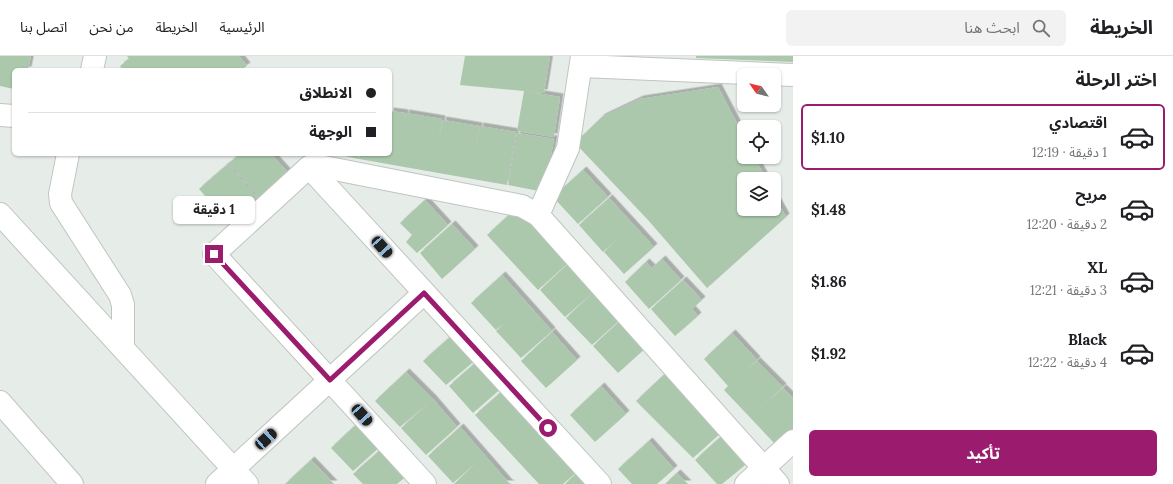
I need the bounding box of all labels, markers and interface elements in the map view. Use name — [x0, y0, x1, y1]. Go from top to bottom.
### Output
search box — [786, 10, 1066, 46]
text: الخريطة — [1090, 15, 1153, 39]
icon: search — [1030, 17, 1052, 39]
text: اتصل بنا — [20, 18, 67, 36]
text: من نحن — [89, 18, 134, 36]
text: الخريطة — [156, 18, 197, 36]
text: الرئيسية — [219, 18, 264, 36]
text: ابحث هنا — [964, 18, 1020, 37]
north arrow — [737, 68, 781, 112]
map controls — [737, 68, 781, 216]
text: اختر الرحلة — [1075, 68, 1157, 91]
text: الانطلاق — [300, 83, 352, 102]
text: اقتصادي — [1049, 113, 1107, 132]
icon: car — [1119, 119, 1155, 155]
button: locate — [737, 120, 781, 164]
text: الوجهة — [309, 122, 352, 141]
text: $1.10 — [811, 128, 845, 147]
text: 1 دقيقة · 12:19 — [1032, 144, 1107, 161]
button: layers — [737, 172, 781, 216]
text: مريح — [1075, 185, 1107, 204]
icon: car — [1119, 191, 1155, 227]
callout: 1 دقيقة — [173, 196, 255, 224]
text: $1.48 — [811, 200, 846, 219]
text: 1 دقيقة — [193, 201, 235, 218]
text: 2 دقيقة · 12:20 — [1027, 216, 1107, 233]
car — [370, 234, 394, 260]
route end — [205, 245, 223, 263]
text: XL — [1087, 258, 1107, 277]
icon: car — [1119, 263, 1155, 299]
text: $1.86 — [811, 272, 847, 291]
text: 3 دقيقة · 12:21 — [1030, 282, 1107, 299]
text: Black — [1068, 330, 1107, 349]
icon: car — [1119, 335, 1155, 371]
text: $1.92 — [811, 344, 846, 363]
text: 4 دقيقة · 12:22 — [1028, 354, 1107, 371]
car — [350, 402, 374, 428]
route start — [539, 419, 557, 437]
car — [253, 427, 279, 451]
button: تأكيد — [809, 430, 1157, 476]

